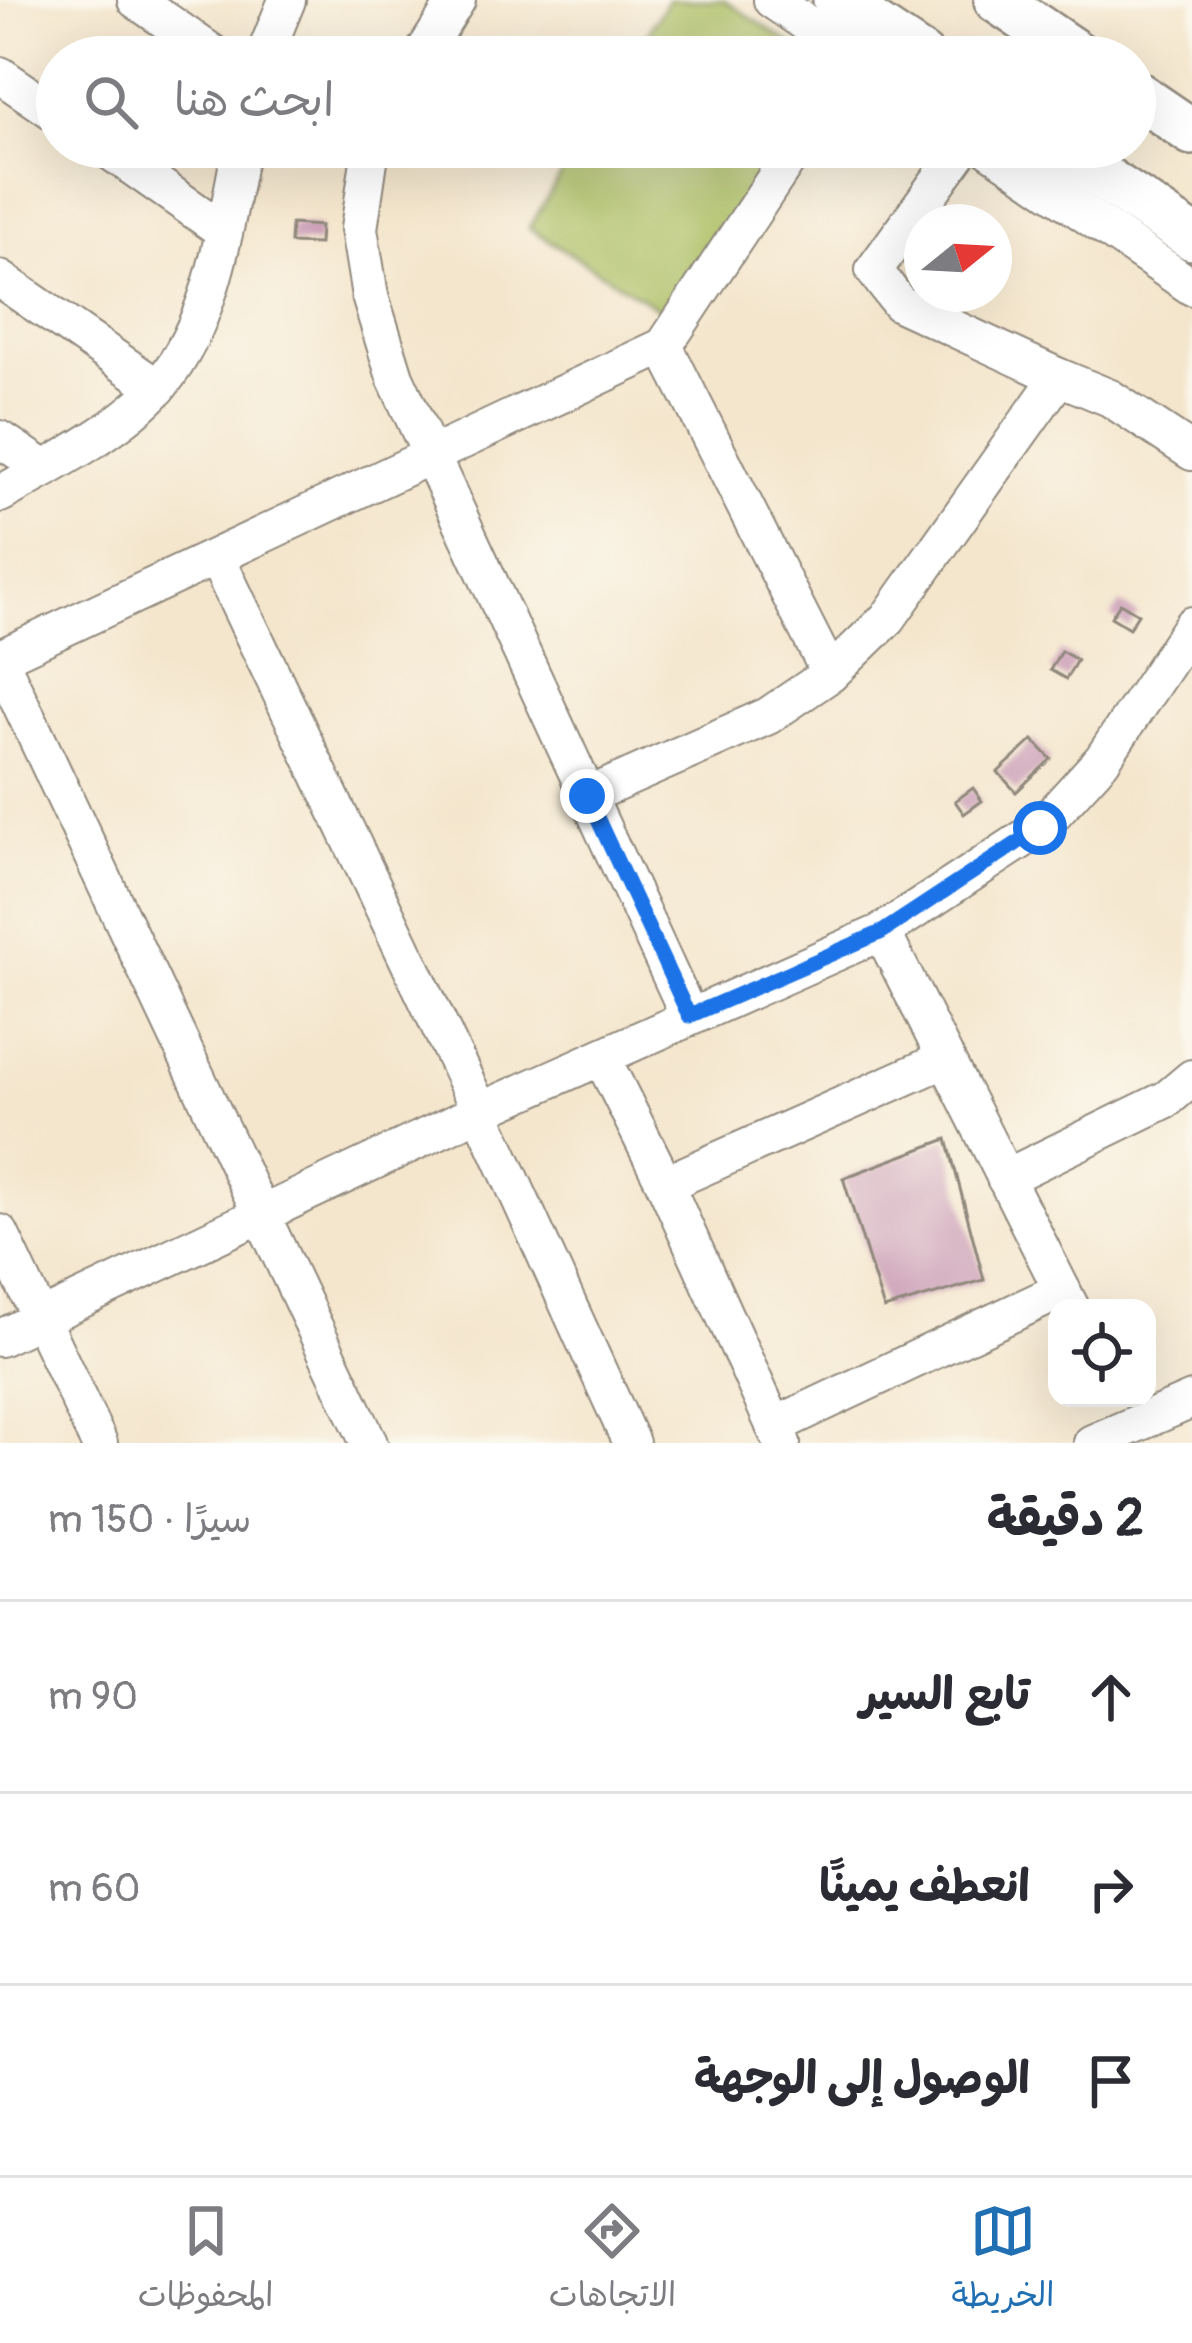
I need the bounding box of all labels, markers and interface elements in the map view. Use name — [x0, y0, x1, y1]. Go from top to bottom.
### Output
search box — [36, 36, 1156, 168]
icon: search — [78, 69, 144, 135]
text: ابحث هنا — [174, 73, 334, 129]
north arrow — [904, 204, 1012, 312]
route end — [560, 769, 614, 823]
route start — [1013, 801, 1067, 855]
map controls — [1048, 1299, 1156, 1407]
button: locate — [1048, 1299, 1156, 1407]
text: 2 دقيقة — [987, 1487, 1144, 1551]
text: سيرًا · 150 m — [48, 1495, 252, 1544]
icon: ahead — [1078, 1664, 1144, 1730]
text: تابع السير — [860, 1667, 1030, 1723]
text: 90 m — [48, 1672, 138, 1721]
icon: right — [1078, 1856, 1144, 1922]
text: انعطف يمينًا — [819, 1859, 1030, 1915]
text: 60 m — [48, 1864, 140, 1913]
icon: arrive — [1078, 2048, 1144, 2114]
text: الوصول إلى الوجهة — [694, 2051, 1030, 2107]
tab: المحفوظات — [138, 2198, 274, 2324]
tab: الاتجاهات — [549, 2198, 676, 2324]
tab: الخريطة — [951, 2198, 1054, 2324]

